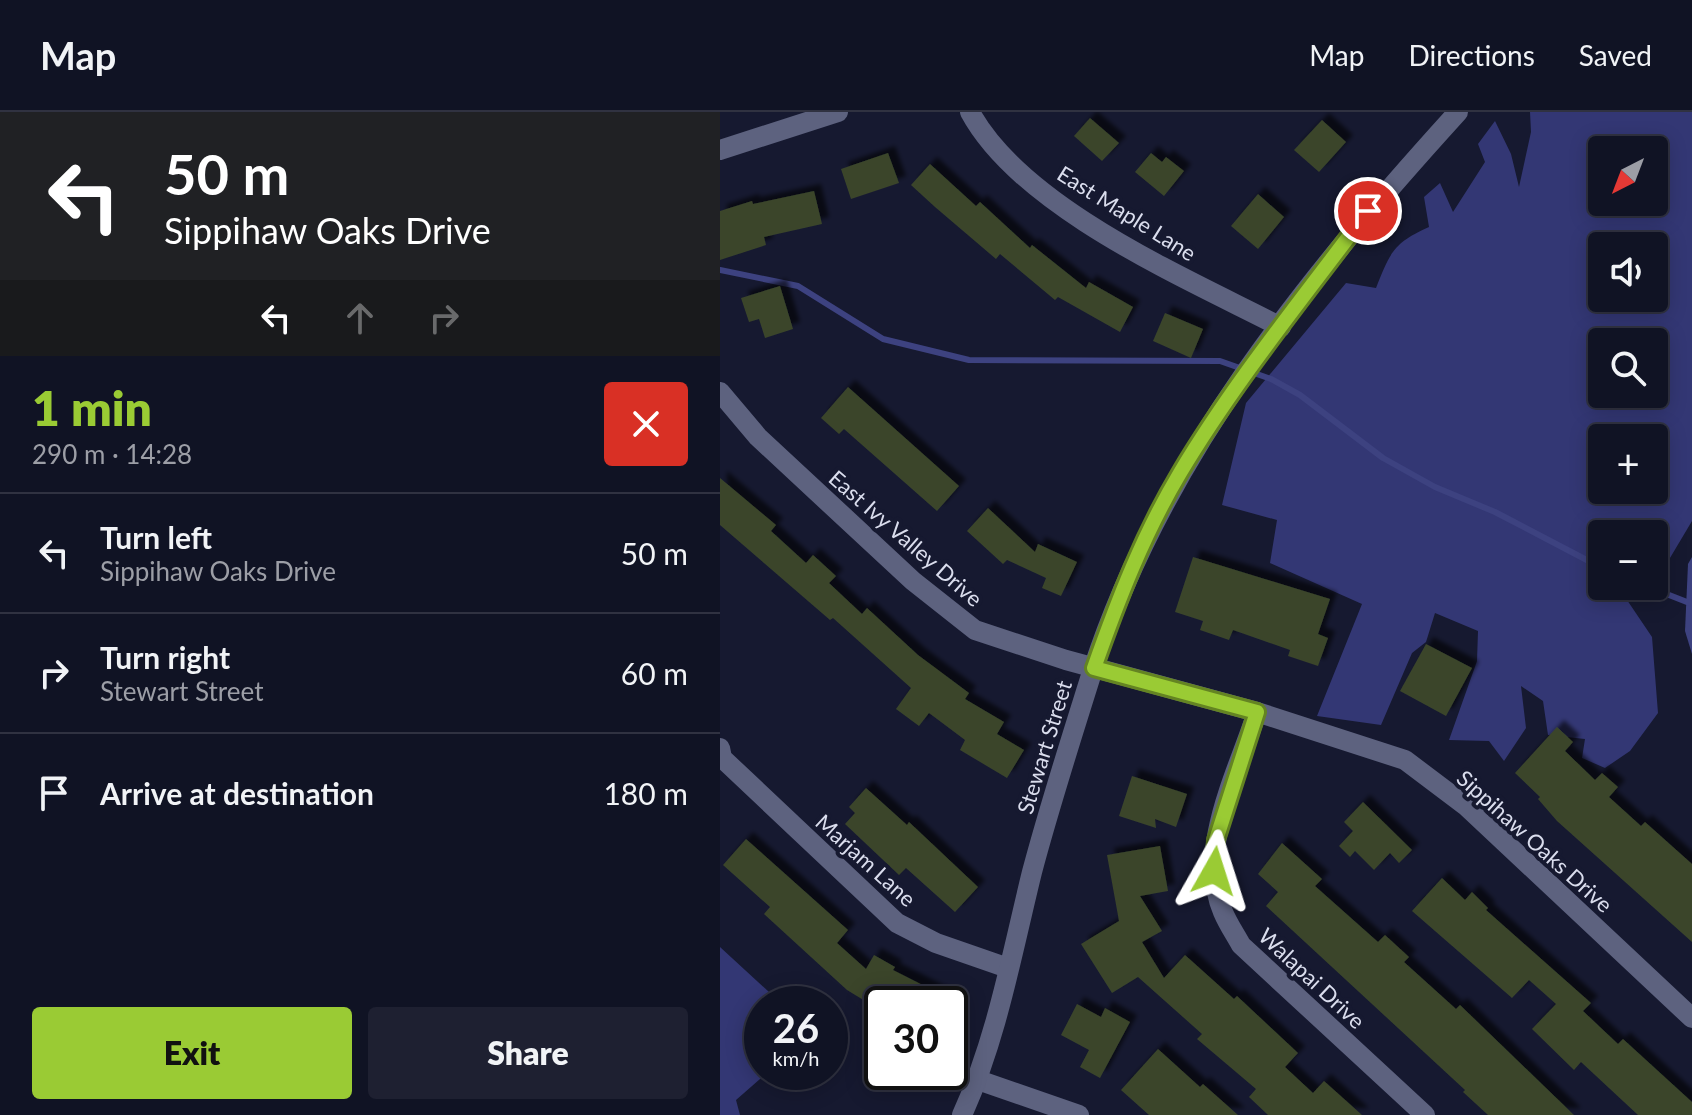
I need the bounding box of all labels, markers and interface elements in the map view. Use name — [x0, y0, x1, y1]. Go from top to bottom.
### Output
text: Map — [40, 32, 116, 78]
text: Map — [1309, 38, 1364, 72]
text: Directions — [1408, 38, 1535, 72]
text: Saved — [1579, 38, 1652, 72]
north arrow — [1588, 136, 1668, 216]
map controls — [1588, 136, 1668, 600]
text: 50 m — [164, 140, 289, 207]
icon: left — [32, 144, 136, 248]
street label: East Maple Lane — [1053, 160, 1201, 266]
pin — [1334, 177, 1402, 245]
icon: arrive — [1346, 189, 1390, 233]
text: Sippihaw Oaks Drive — [164, 208, 491, 252]
button: sound — [1588, 232, 1668, 312]
icon: left — [254, 296, 298, 340]
icon: ahead — [338, 296, 382, 340]
icon: right — [422, 296, 466, 340]
button: search — [1588, 328, 1668, 408]
text: 1 min — [32, 379, 152, 436]
button: close — [604, 382, 688, 466]
button: + — [1588, 424, 1668, 504]
text: 290 m · 14:28 — [32, 438, 192, 470]
street label: East Ivy Valley Drive — [824, 464, 988, 612]
text: Turn left — [100, 519, 212, 555]
button: − — [1588, 520, 1668, 600]
icon: left — [32, 531, 76, 575]
text: 50 m — [621, 535, 688, 571]
text: Sippihaw Oaks Drive — [100, 555, 336, 587]
text: Turn right — [100, 639, 230, 675]
icon: right — [32, 651, 76, 695]
text: 60 m — [621, 655, 688, 691]
text: Stewart Street — [100, 675, 263, 707]
street label: Stewart Street — [1011, 677, 1077, 817]
street label: Sippihaw Oaks Drive — [1452, 764, 1618, 918]
icon: arrive — [32, 771, 76, 815]
text: Arrive at destination — [100, 775, 374, 811]
text: 180 m — [603, 775, 688, 811]
street label: Marjam Lane — [810, 808, 922, 912]
position arrow — [1172, 829, 1256, 913]
street label: Walapai Drive — [1253, 922, 1371, 1034]
speed limit sign: 30 — [864, 986, 968, 1090]
text: 26 — [773, 1004, 819, 1052]
button: Exit — [32, 1007, 352, 1099]
button: Share — [368, 1007, 688, 1099]
text: km/h — [773, 1046, 819, 1070]

